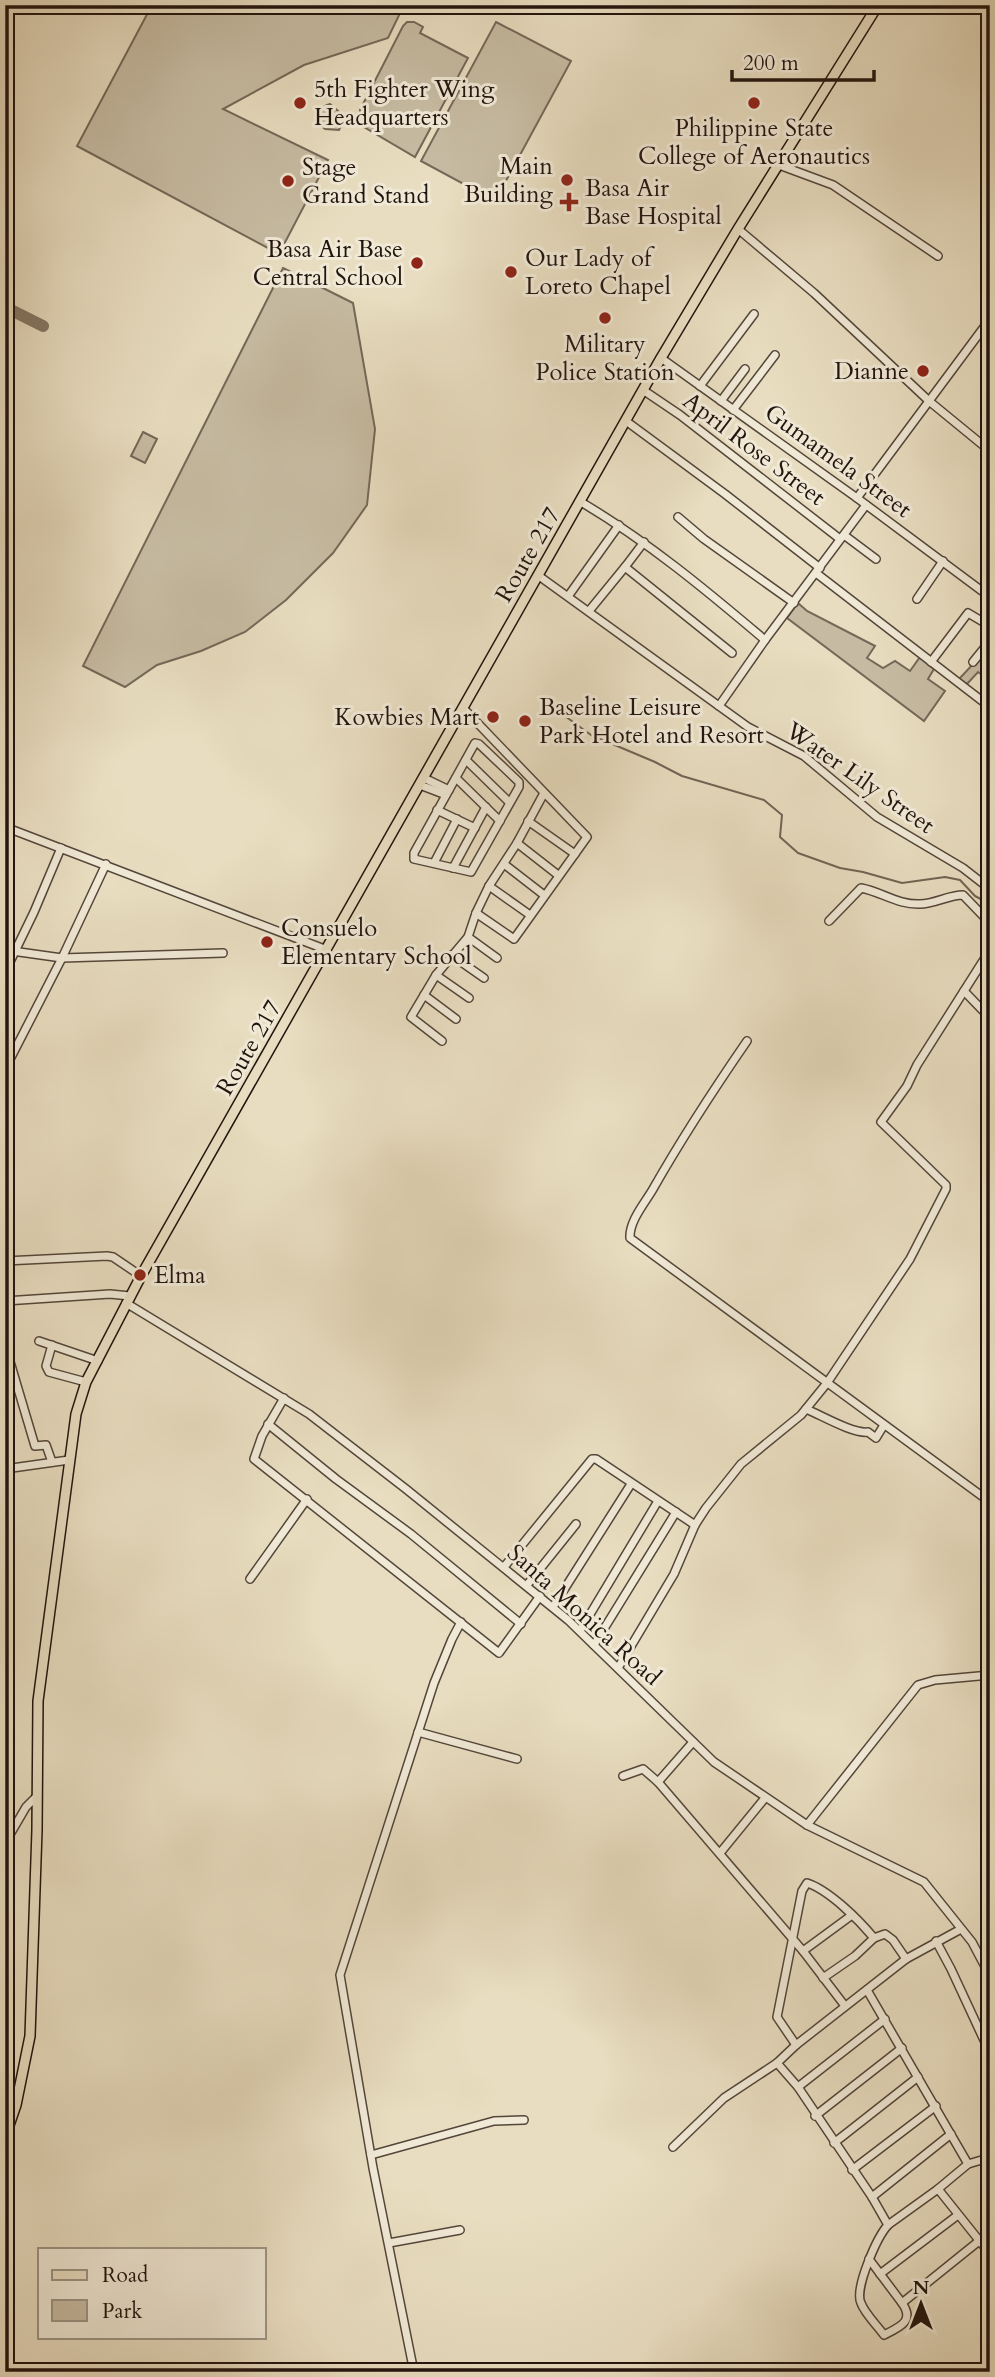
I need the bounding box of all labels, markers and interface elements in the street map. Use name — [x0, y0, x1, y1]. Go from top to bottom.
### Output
scale bar — [732, 38, 874, 82]
text: 200 m — [743, 49, 799, 78]
place label: 5th Fighter Wing Headquarters — [314, 73, 495, 134]
marker: 5th Fighter Wing Headquarters — [292, 95, 308, 111]
marker: Philippine State College of Aeronautics — [746, 95, 762, 111]
place label: Philippine State College of Aeronautics — [638, 112, 870, 173]
place label: Main Building — [464, 150, 554, 211]
place label: Stage Grand Stand — [302, 151, 430, 212]
marker: Main Building — [559, 172, 575, 188]
place label: Basa Air Base Hospital — [585, 172, 722, 233]
marker: Stage Grand Stand — [280, 173, 296, 189]
marker: Basa Air Base Hospital — [559, 192, 579, 212]
place label: Basa Air Base Central School — [253, 233, 403, 294]
place label: Our Lady of Loreto Chapel — [525, 242, 671, 303]
marker: Basa Air Base Central School — [409, 255, 425, 271]
marker: Our Lady of Loreto Chapel — [503, 264, 519, 280]
marker: Military Police Station — [597, 310, 613, 326]
place label: Military Police Station — [535, 328, 675, 389]
place label: Dianne — [834, 355, 909, 388]
marker: Dianne — [915, 363, 931, 379]
street label: April Rose Street — [676, 384, 832, 514]
street label: Gumamela Street — [758, 396, 919, 526]
street label: Route 217 — [488, 501, 568, 609]
place label: Baseline Leisure Park Hotel and Resort — [539, 691, 764, 752]
place label: Kowbies Mart — [335, 701, 479, 734]
marker: Kowbies Mart — [485, 709, 501, 725]
marker: Baseline Leisure Park Hotel and Resort — [517, 713, 533, 729]
street label: Water Lily Street — [778, 714, 941, 842]
place label: Consuelo Elementary School — [281, 912, 472, 973]
marker: Consuelo Elementary School — [259, 934, 275, 950]
street label: Route 217 — [209, 994, 289, 1102]
place label: Elma — [154, 1259, 206, 1292]
marker: Elma — [132, 1267, 148, 1283]
street label: Santa Monica Road — [500, 1537, 668, 1693]
legend — [38, 2248, 266, 2338]
text: Road — [102, 2261, 148, 2290]
north arrow — [886, 2268, 956, 2338]
text: N — [913, 2275, 930, 2301]
text: Park — [102, 2297, 143, 2326]

